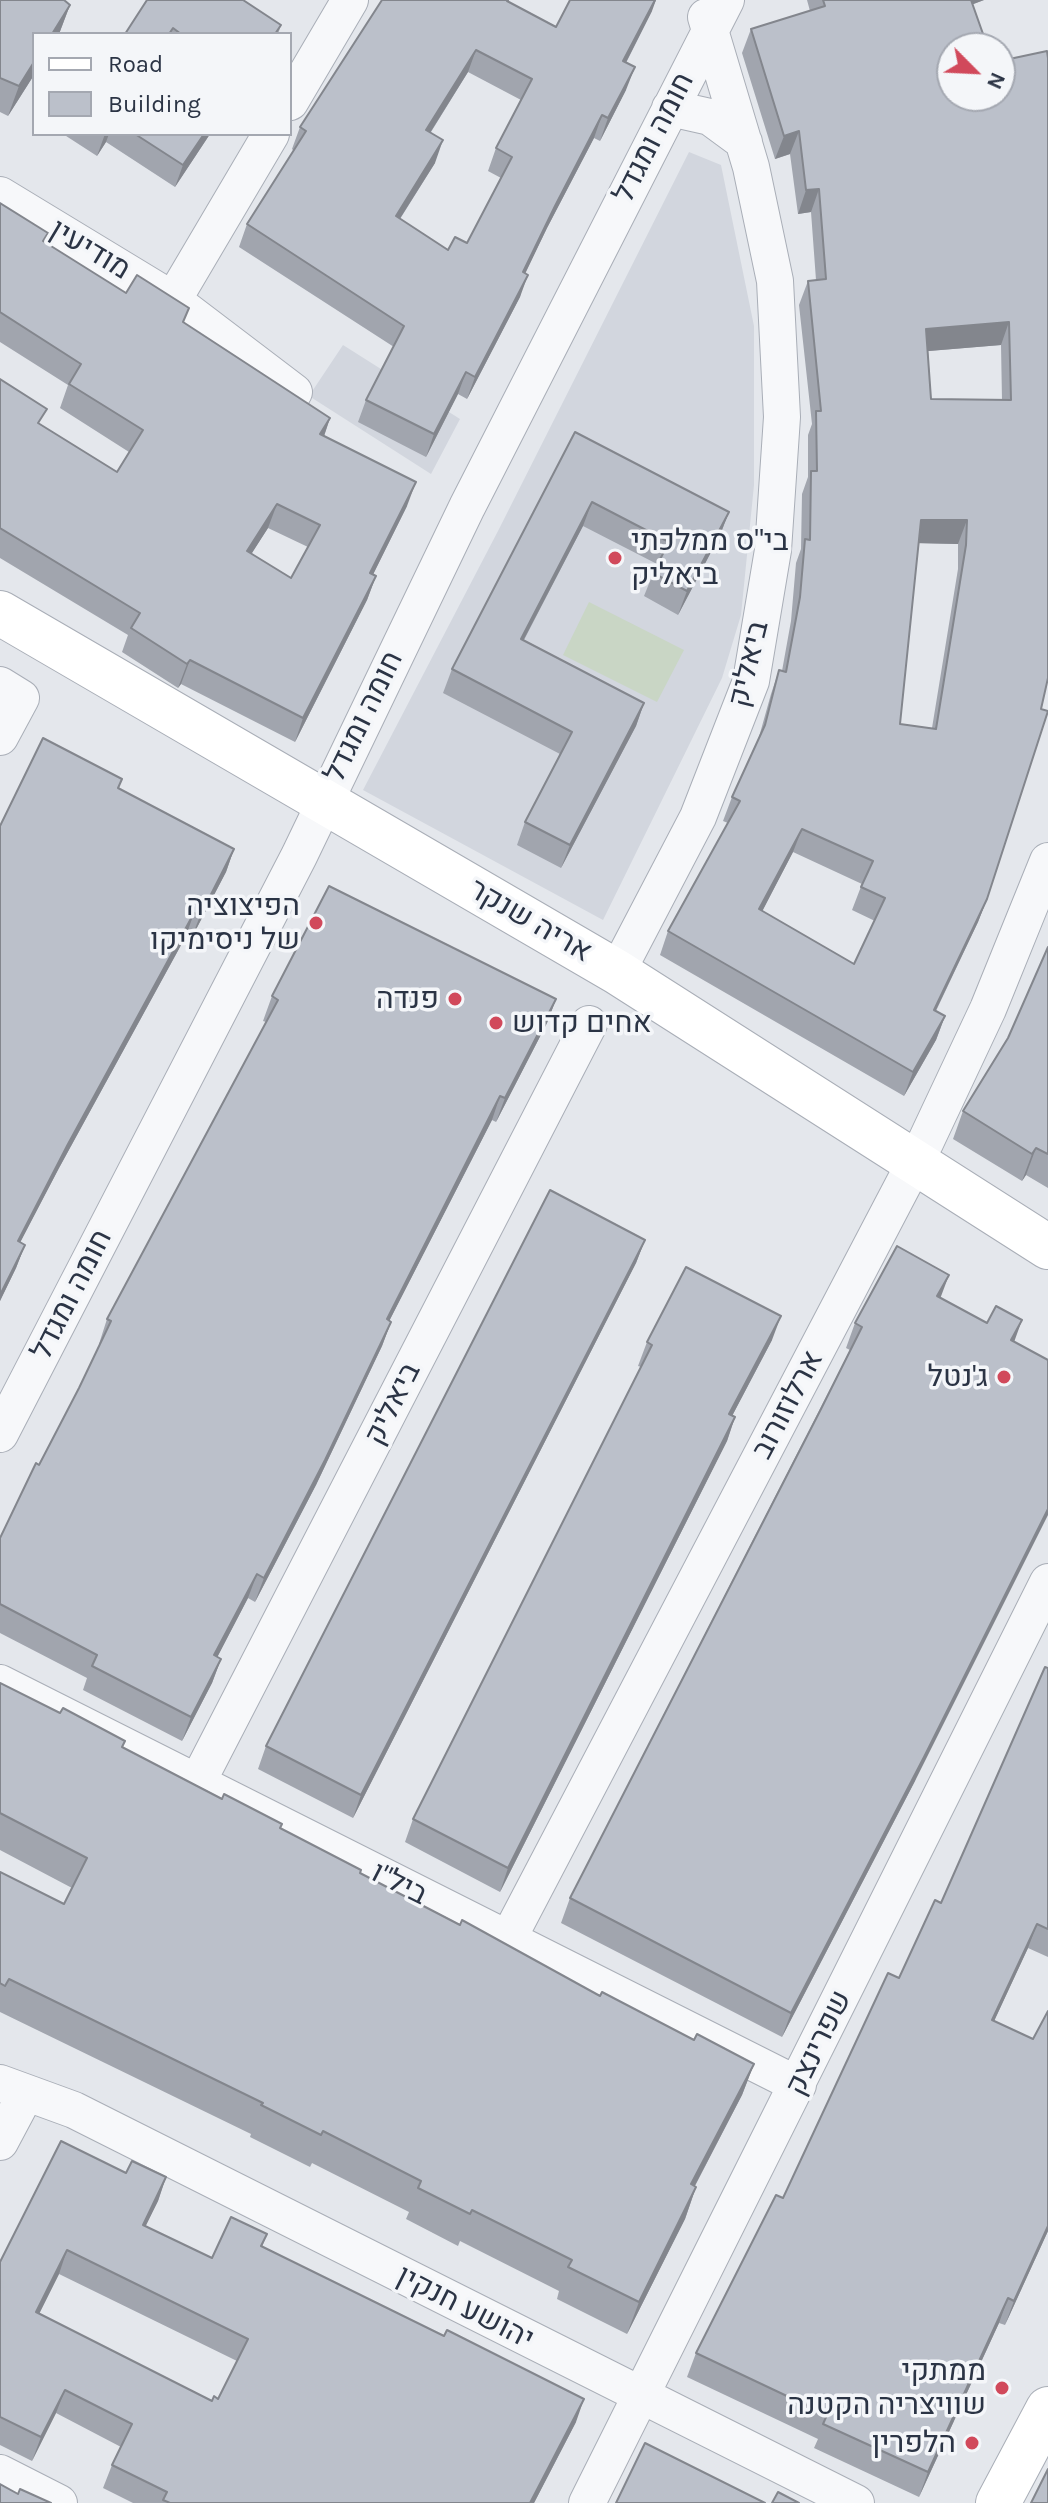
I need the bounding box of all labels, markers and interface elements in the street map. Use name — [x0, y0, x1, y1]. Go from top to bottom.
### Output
legend — [32, 32, 292, 136]
north arrow — [936, 32, 1016, 112]
text: Road — [108, 50, 163, 78]
street label: חומה ומגדל — [606, 67, 702, 209]
text: N — [981, 68, 1011, 93]
text: Building — [108, 90, 201, 118]
street label: מודיעין — [43, 212, 137, 288]
place label: בי"ס ממלכתי ביאליק — [631, 523, 789, 594]
marker: בי"ס ממלכתי ביאליק — [606, 549, 624, 567]
street label: ביאליק — [721, 617, 777, 711]
street label: חומה ומגדל — [317, 646, 411, 788]
street label: אריה שנקר — [462, 871, 598, 971]
place label: הפיצוציה של ניסימיקו — [150, 888, 300, 958]
marker: הפיצוציה של ניסימיקו — [307, 914, 325, 932]
place label: פנדה — [376, 981, 439, 1017]
marker: פנדה — [446, 990, 464, 1008]
place label: אחים קדוש — [512, 1005, 652, 1041]
marker: אחים קדוש — [487, 1014, 505, 1032]
street label: חומה ומגדל — [24, 1224, 120, 1366]
street label: ארלוזורוב — [745, 1345, 831, 1465]
street label: ביאליק — [357, 1357, 429, 1451]
place label: ג'נטל — [928, 1359, 988, 1395]
marker: ג'נטל — [995, 1368, 1013, 1386]
street label: ביל"ו — [365, 1855, 433, 1913]
street label: שפרינצק — [778, 1985, 860, 2101]
street label: יהושע חנקין — [390, 2258, 540, 2358]
place label: ממתקי שוויצריה הקטנה — [787, 2353, 986, 2424]
marker: ממתקי שוויצריה הקטנה — [993, 2379, 1011, 2397]
place label: הלפרין — [872, 2425, 956, 2461]
marker: הלפרין — [963, 2434, 981, 2452]

